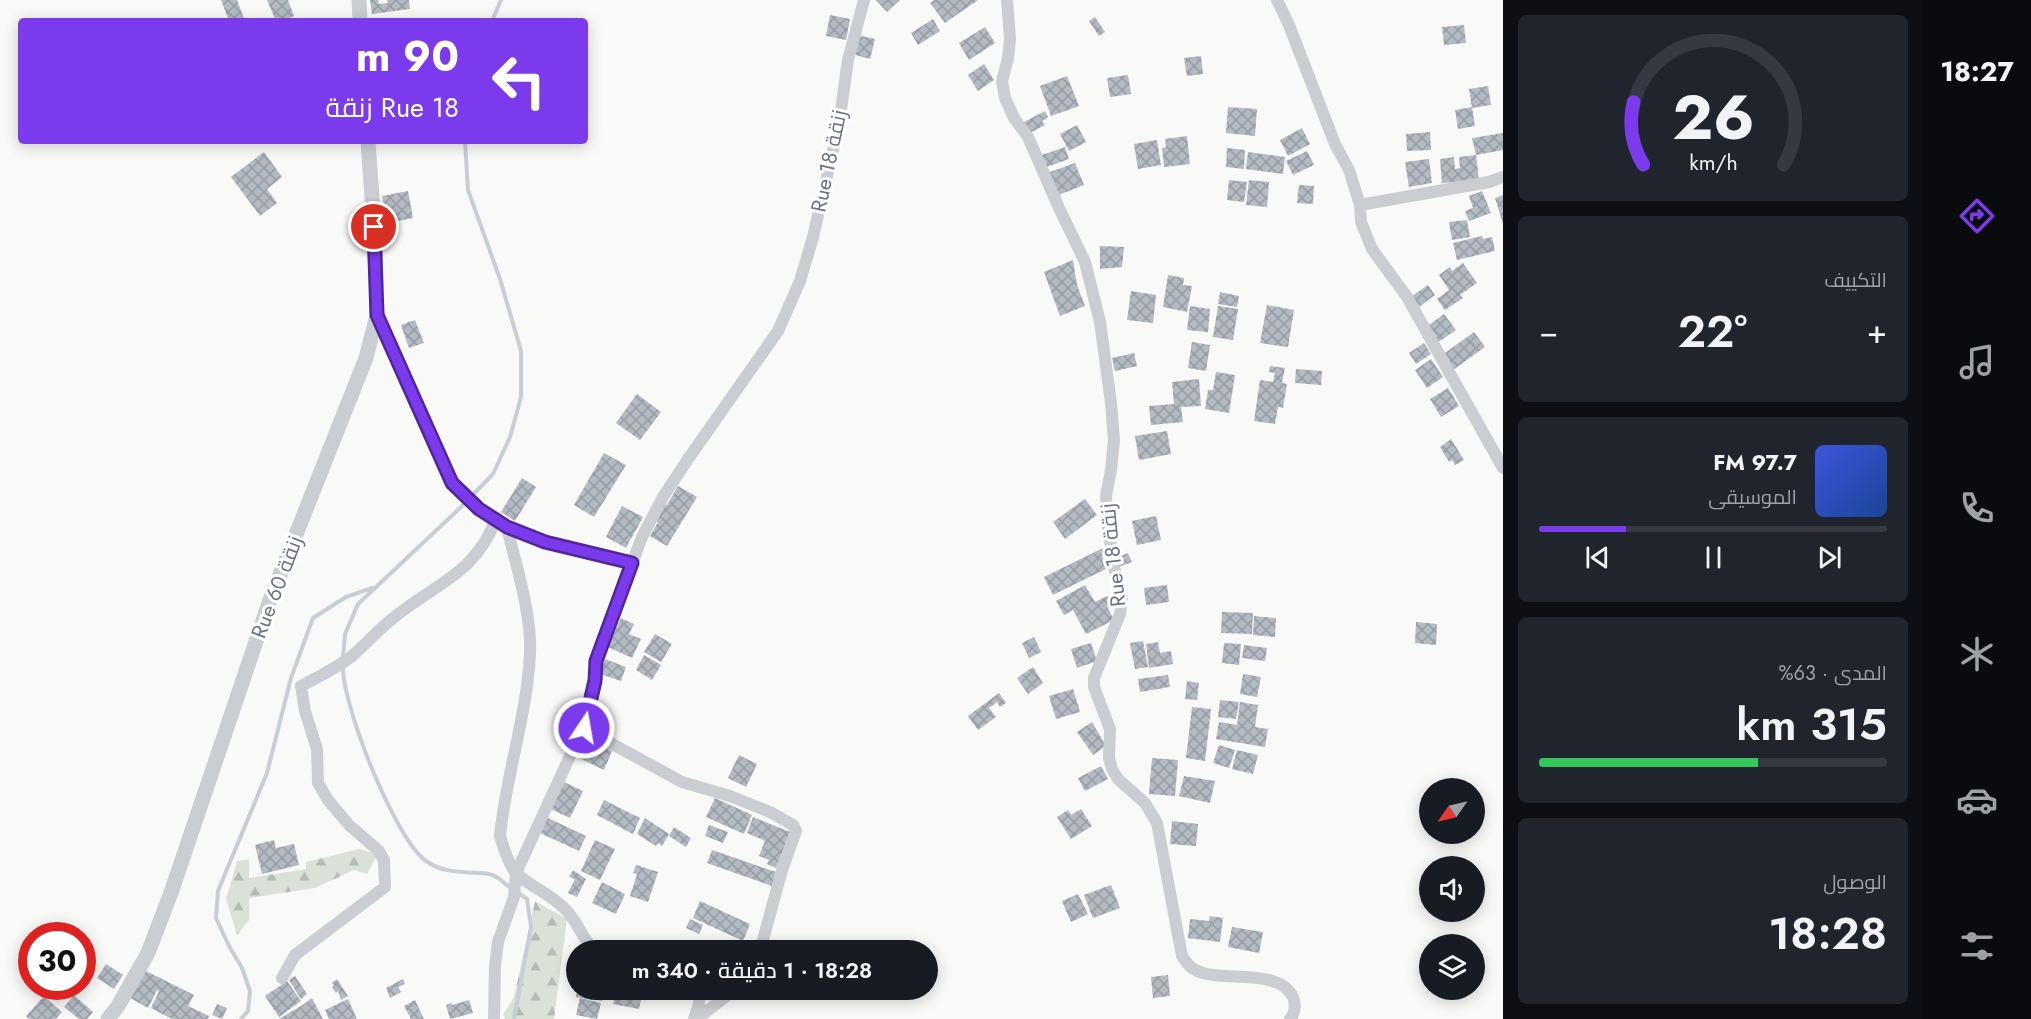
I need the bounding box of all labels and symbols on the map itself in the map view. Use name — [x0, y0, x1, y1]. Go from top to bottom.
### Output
street label: Rue 18 زنقة — [804, 107, 854, 215]
pin — [348, 201, 399, 252]
street label: Rue 18 زنقة — [1093, 502, 1133, 608]
street label: Rue 60 زنقة — [244, 531, 310, 643]
position arrow — [552, 696, 616, 760]
north arrow — [1419, 778, 1485, 844]
speed limit sign: 30 — [18, 922, 96, 1000]

